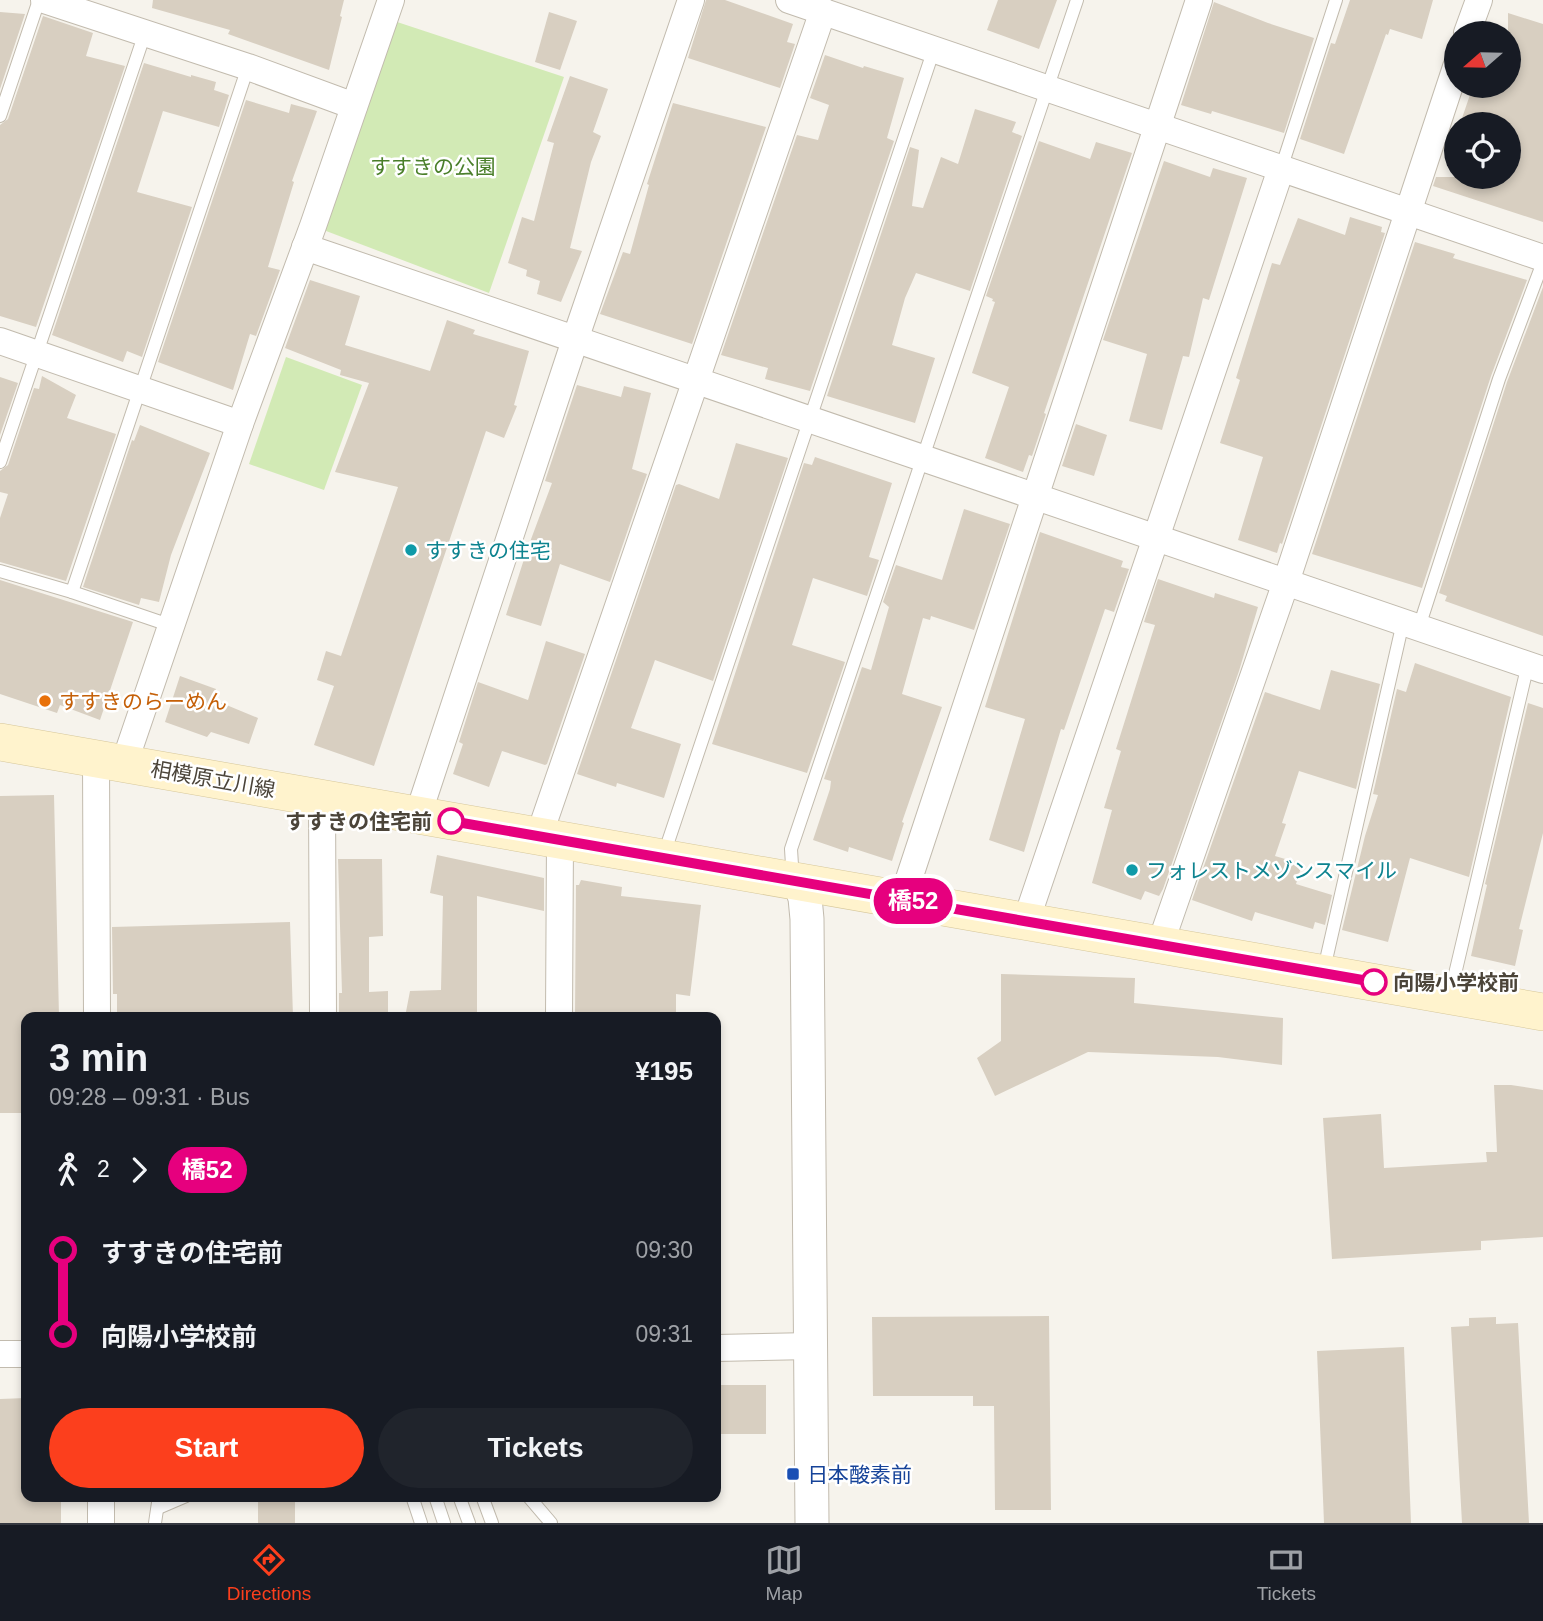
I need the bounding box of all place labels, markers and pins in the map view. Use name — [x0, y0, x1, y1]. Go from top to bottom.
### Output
place label: すすきの住宅 — [425, 539, 551, 562]
marker: すすきの住宅 — [403, 542, 419, 558]
place label: すすきのらーめん — [59, 690, 227, 713]
marker: すすきのらーめん — [37, 693, 53, 709]
marker: すすきの住宅前 — [438, 808, 464, 834]
place label: すすきの住宅前 — [285, 810, 432, 833]
place label: フォレストメゾンスマイル — [1146, 859, 1397, 882]
marker: フォレストメゾンスマイル — [1124, 862, 1140, 878]
marker: 向陽小学校前 — [1361, 969, 1387, 995]
place label: 向陽小学校前 — [1393, 971, 1519, 994]
place label: 日本酸素前 — [807, 1463, 912, 1486]
marker: 日本酸素前 — [785, 1466, 801, 1482]

